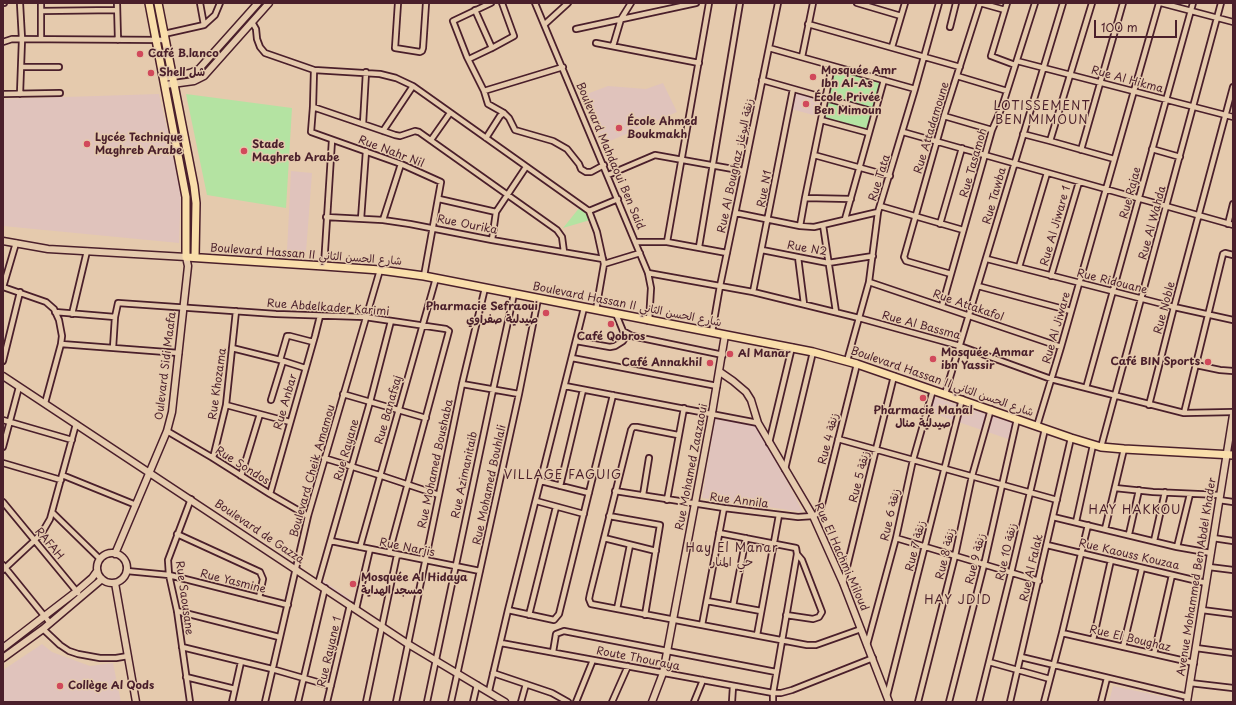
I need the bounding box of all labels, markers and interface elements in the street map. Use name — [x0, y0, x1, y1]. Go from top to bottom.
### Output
scale bar — [1096, 12, 1179, 38]
text: 100 m — [1101, 18, 1138, 36]
place label: Café B.lanco — [148, 47, 219, 61]
marker: Café B.lanco — [135, 49, 145, 59]
place label: Mosquée Amr Ibn Al-As — [821, 64, 897, 90]
street label: Rue Al Hikma — [1090, 64, 1164, 96]
place label: Shell شل — [159, 66, 205, 80]
marker: Shell شل — [146, 68, 156, 78]
marker: Mosquée Amr Ibn Al-As — [808, 72, 818, 82]
street label: Boulevard Mahdaoui Ben Said — [573, 80, 647, 232]
street label: Rue Attadamoune — [912, 80, 952, 176]
place label: École Privée Ben Mimoun — [814, 91, 881, 117]
street label: Rue Al Boughaz زنقة البوغاز — [715, 98, 757, 234]
marker: École Privée Ben Mimoun — [801, 99, 811, 109]
district label: LOTISSEMENT BEN MIMOUN — [994, 100, 1090, 128]
place label: École Ahmed Boukmakh — [627, 115, 697, 141]
marker: École Ahmed Boukmakh — [614, 123, 624, 133]
street label: Rue Tasamoh — [958, 127, 990, 199]
place label: Lycée Technique Maghreb Arabe — [95, 131, 183, 157]
street label: Rue Nahr Nil — [356, 133, 426, 171]
place label: Stade Maghreb Arabe — [252, 138, 339, 164]
marker: Lycée Technique Maghreb Arabe — [82, 139, 92, 149]
marker: Stade Maghreb Arabe — [239, 146, 249, 156]
street label: Rue Tata — [867, 153, 893, 203]
street label: Rue Tawba — [981, 166, 1009, 226]
street label: Rue Rajae — [1118, 166, 1144, 220]
street label: Rue N1 — [755, 169, 775, 209]
street label: Rue Al Jiware 1 — [1038, 184, 1074, 268]
street label: Rue Al Wahda — [1137, 185, 1169, 261]
street label: Rue Ourika — [436, 213, 498, 237]
street label: Rue N2 — [786, 239, 828, 259]
street label: Boulevard Hassan II شارع الحسن الثاني — [210, 242, 402, 268]
street label: Rue Ridouane — [1075, 267, 1149, 297]
street label: Boulevard Hassan II شارع الحسن الثاني — [531, 280, 723, 330]
street label: Rue Noble — [1152, 280, 1178, 336]
street label: Rue Attakafol — [931, 288, 1005, 324]
street label: Rue Al Jiware — [1040, 290, 1074, 366]
street label: Rue Abdelkader Karimi — [266, 297, 390, 319]
place label: Pharmacie Sefraoui صيدلية صفراوي — [426, 300, 538, 326]
marker: Pharmacie Sefraoui صيدلية صفراوي — [541, 308, 551, 318]
street label: Rue Al Bassma — [880, 309, 962, 343]
street label: Oulevard Sidi Maafa — [153, 311, 179, 421]
marker: Café Qobros — [606, 319, 616, 329]
place label: Café Qobros — [577, 330, 645, 344]
street label: Boulevard Hassan II شارع الحسن الثاني — [849, 344, 1035, 420]
place label: Mosquée Ammar ibn Yassir — [941, 346, 1034, 372]
street label: Rue Khozama — [206, 347, 230, 421]
place label: Al Manar — [738, 347, 791, 361]
marker: Al Manar — [725, 349, 735, 359]
marker: Mosquée Ammar ibn Yassir — [928, 354, 938, 364]
place label: Café BIN Sports — [1111, 355, 1200, 369]
place label: Café Annakhil — [621, 356, 702, 370]
marker: Café BIN Sports — [1203, 357, 1213, 367]
marker: Café Annakhil — [705, 358, 715, 368]
street label: Rue Anbar — [272, 373, 300, 431]
street label: Rue Banafsaj — [373, 374, 405, 446]
marker: Pharmacie Manal صيدلية منال — [918, 393, 928, 403]
street label: Rue Mohamed Boushaba — [416, 398, 456, 530]
street label: Boulevard Cheik Amamou — [288, 403, 338, 539]
street label: Rue Mohamed Zaazaoui — [673, 403, 711, 531]
place label: Pharmacie Manal صيدلية منال — [873, 404, 973, 430]
street label: Rue 4 زنقة — [816, 412, 842, 466]
street label: Rue Rayane — [332, 418, 362, 482]
street label: Rue Mohamed Bouhlali — [471, 424, 509, 546]
street label: Rue Azimanitaib — [449, 430, 481, 520]
street label: Rue Sondos — [213, 444, 271, 488]
street label: Rue 5 زنقة — [847, 450, 873, 504]
district label: VILLAGE FAGUIG — [505, 469, 621, 483]
street label: Avenue Mohammed Ben Abdel Khader — [1175, 477, 1219, 677]
street label: Rue 6 زنقة — [879, 488, 903, 542]
street label: Rue Annila — [709, 491, 769, 511]
street label: Boulevard de Gazza — [212, 497, 306, 567]
street label: Rue El Hachmi Miloud — [811, 501, 871, 613]
district label: HAY HAKKOU — [1089, 504, 1181, 518]
street label: Rue 7 زنقة — [903, 519, 929, 573]
street label: Rue 10 زنقة — [994, 522, 1020, 582]
street label: RAFAH — [32, 525, 66, 563]
street label: Rue 8 زنقة — [934, 527, 958, 581]
street label: Rue 9 زنقة — [963, 532, 989, 586]
street label: Rue Al Falak — [1018, 533, 1046, 603]
street label: Rue Narjis — [378, 536, 436, 560]
street label: Rue Kaouss Kouzaa — [1077, 537, 1181, 573]
district label: Hay El Manar حي المنار — [686, 542, 778, 570]
street label: Rue Saousane — [172, 560, 196, 636]
street label: Rue Yasmine — [199, 567, 267, 597]
place label: Mosquée Al Hidaya مسجد الهداية — [361, 571, 468, 597]
marker: Mosquée Al Hidaya مسجد الهداية — [348, 579, 358, 589]
district label: HAY JDID — [925, 594, 991, 608]
street label: Rue Rayane 1 — [315, 615, 345, 689]
street label: Rue El Boughaz — [1088, 623, 1172, 655]
street label: Route Thouraya — [595, 644, 681, 674]
place label: Collège Al Qods — [68, 679, 154, 693]
marker: Collège Al Qods — [55, 681, 65, 691]

